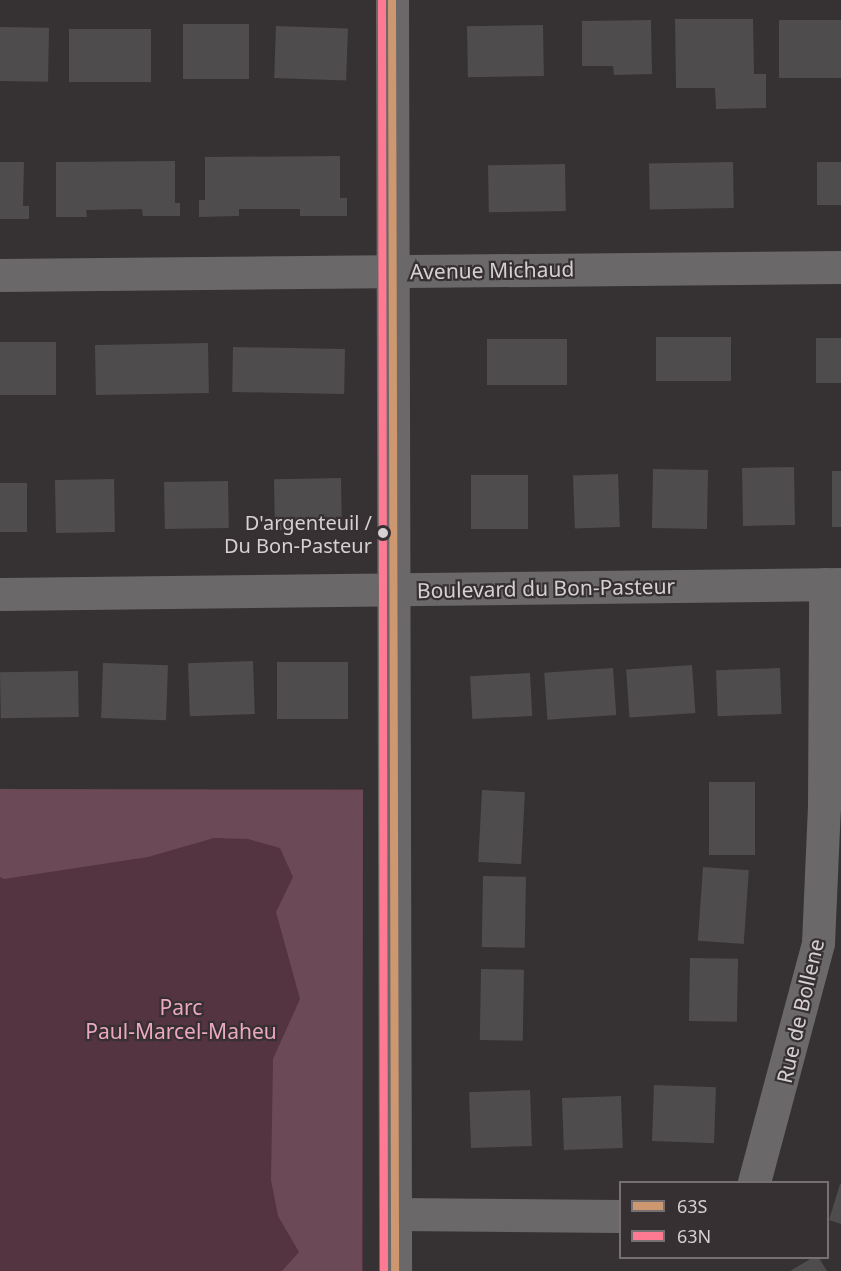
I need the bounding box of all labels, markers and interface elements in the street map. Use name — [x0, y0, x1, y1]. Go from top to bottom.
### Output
street label: Avenue Michaud — [410, 256, 574, 284]
place label: D'argenteuil / Du Bon-Pasteur — [224, 510, 372, 557]
marker: D'argenteuil / Du Bon-Pasteur — [377, 527, 389, 539]
street label: Boulevard du Bon-Pasteur — [417, 573, 675, 603]
street label: Rue de Bollene — [771, 936, 829, 1086]
park label: Parc Paul-Marcel-Maheu — [85, 994, 277, 1044]
legend — [619, 1181, 829, 1259]
text: 63S — [677, 1194, 707, 1218]
text: 63N — [677, 1224, 711, 1248]

